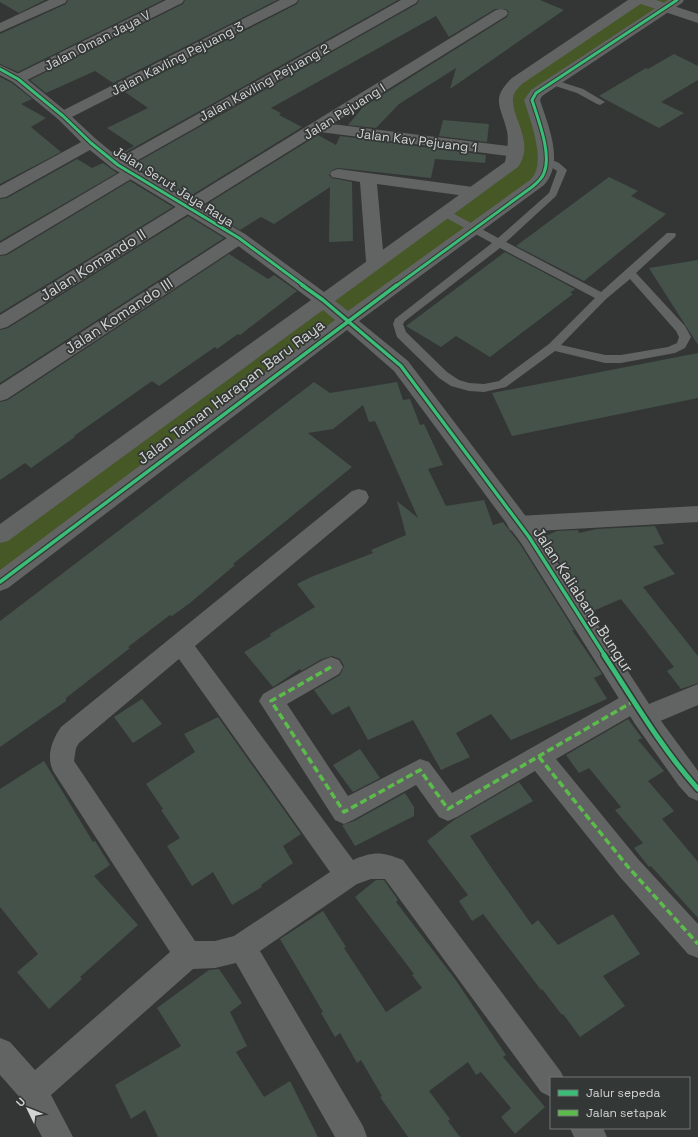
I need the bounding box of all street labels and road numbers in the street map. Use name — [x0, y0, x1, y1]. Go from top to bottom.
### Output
street label: Jalan Oman Jaya V — [41, 6, 153, 75]
street label: Jalan Kavling Pejuang 3 — [108, 18, 246, 99]
street label: Jalan Kavling Pejuang 2 — [196, 39, 333, 125]
street label: Jalan Pejuang I — [300, 79, 388, 143]
street label: Jalan Kav Pejuang 1 — [356, 125, 478, 156]
street label: Jalan Serut Jaya Raya — [110, 142, 238, 231]
street label: Jalan Komando II — [36, 224, 149, 305]
street label: Jalan Komando III — [61, 274, 176, 358]
street label: Jalan Taman Harapan Baru Raya — [133, 315, 328, 468]
street label: Jalan Kaliabang Bungur — [529, 523, 638, 676]

